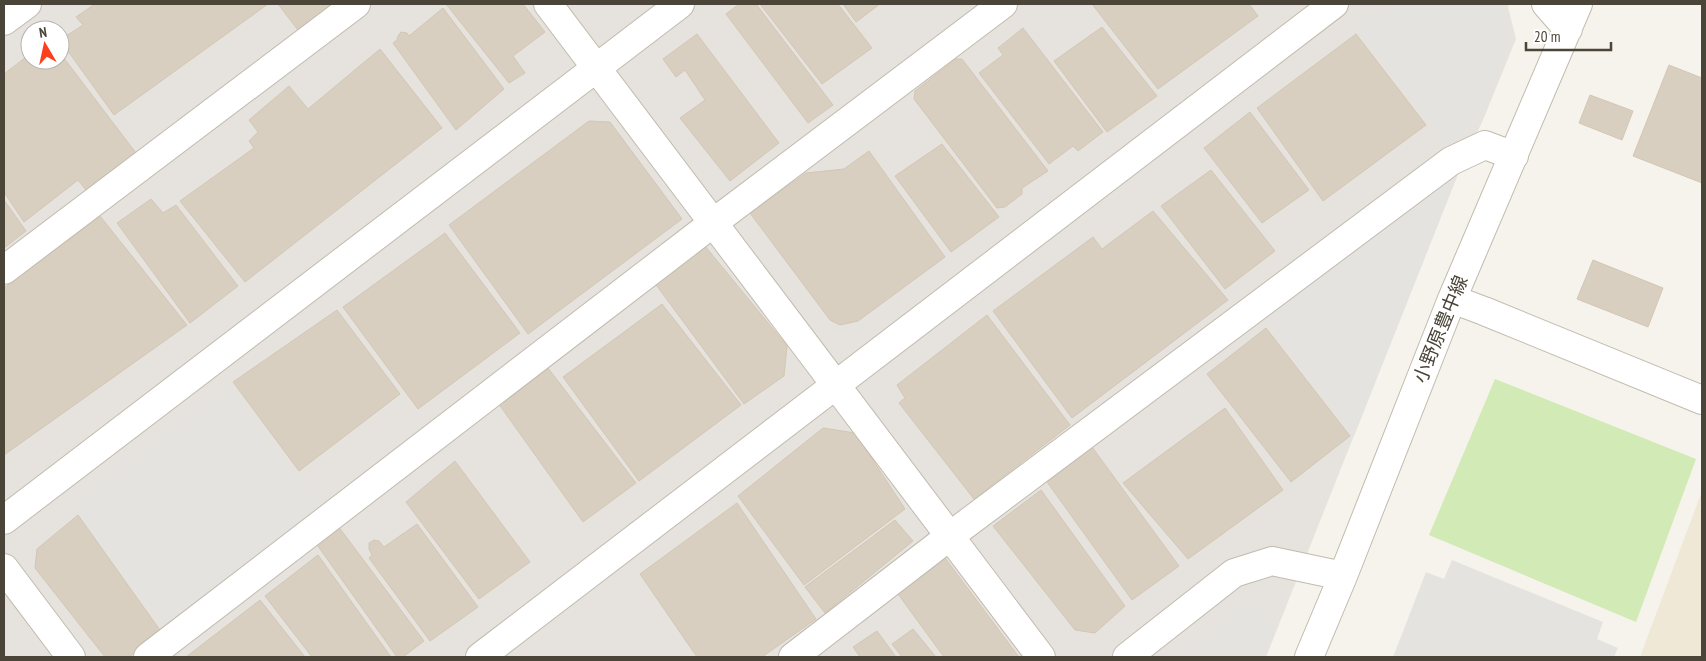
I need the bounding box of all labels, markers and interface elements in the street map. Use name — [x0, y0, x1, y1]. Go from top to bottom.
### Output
north arrow — [20, 20, 70, 70]
scale bar — [1526, 20, 1611, 52]
text: N — [38, 23, 48, 42]
text: 20 m — [1534, 27, 1560, 46]
street label: 小野原豊中線 — [1408, 272, 1472, 386]

